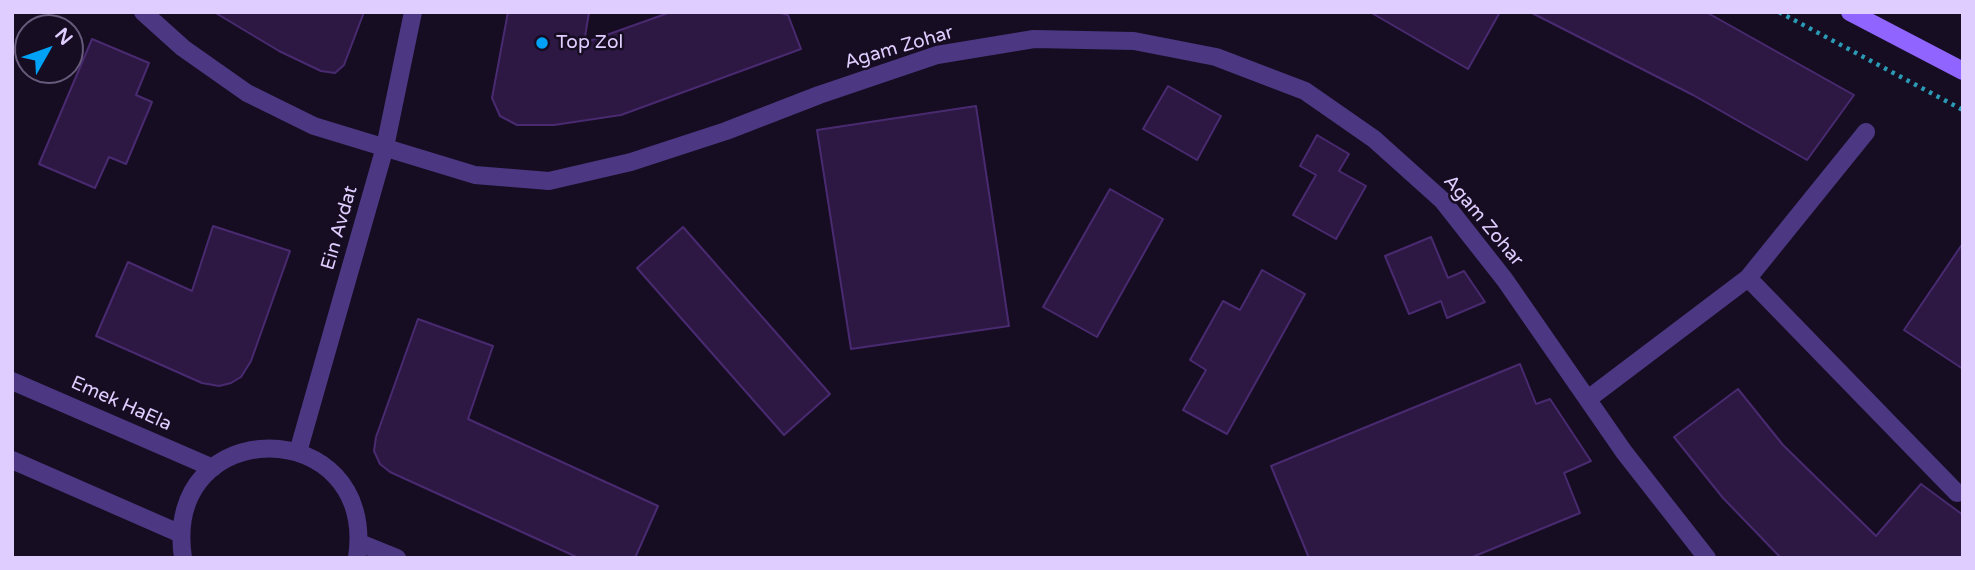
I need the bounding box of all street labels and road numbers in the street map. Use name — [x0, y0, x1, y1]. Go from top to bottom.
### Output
street label: Agam Zohar — [842, 22, 956, 74]
street label: Agam Zohar — [1438, 171, 1528, 271]
street label: Ein Avdat — [317, 183, 363, 273]
street label: Emek HaEla — [67, 372, 175, 436]

